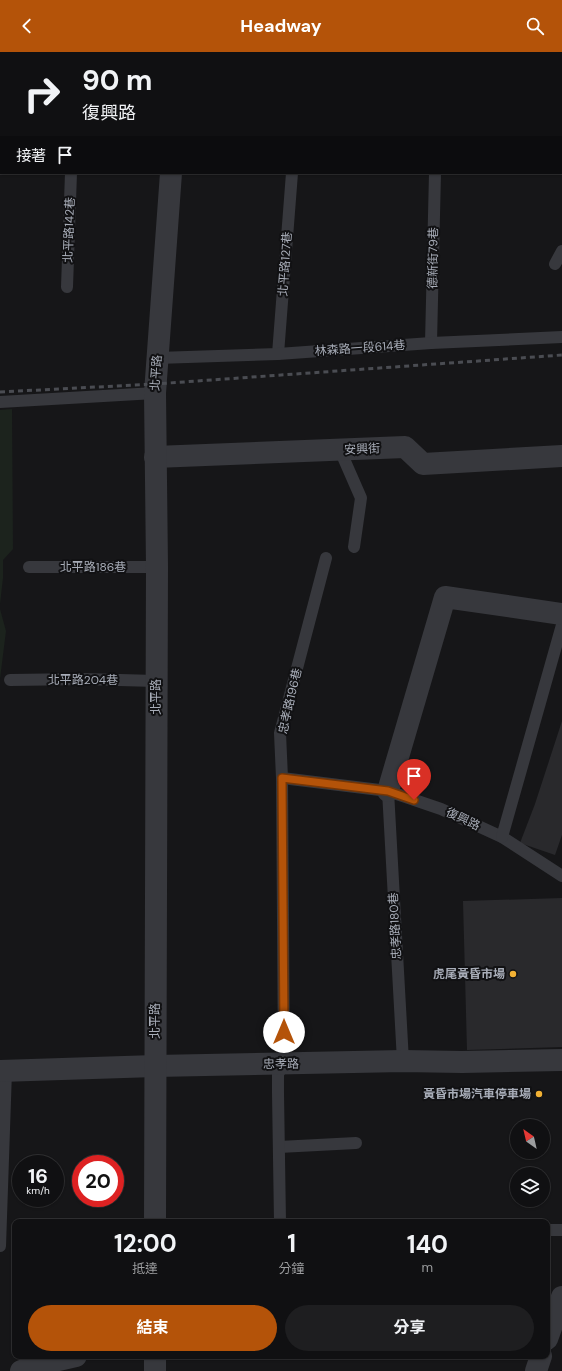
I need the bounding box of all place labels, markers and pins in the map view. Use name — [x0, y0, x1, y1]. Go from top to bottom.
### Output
pin — [397, 759, 431, 800]
place label: 虎尾黃昏市場 — [433, 966, 505, 982]
marker: 虎尾黃昏市場 — [508, 969, 518, 979]
place label: 黃昏市場汽車停車場 — [423, 1086, 531, 1102]
marker: 黃昏市場汽車停車場 — [534, 1089, 544, 1099]

